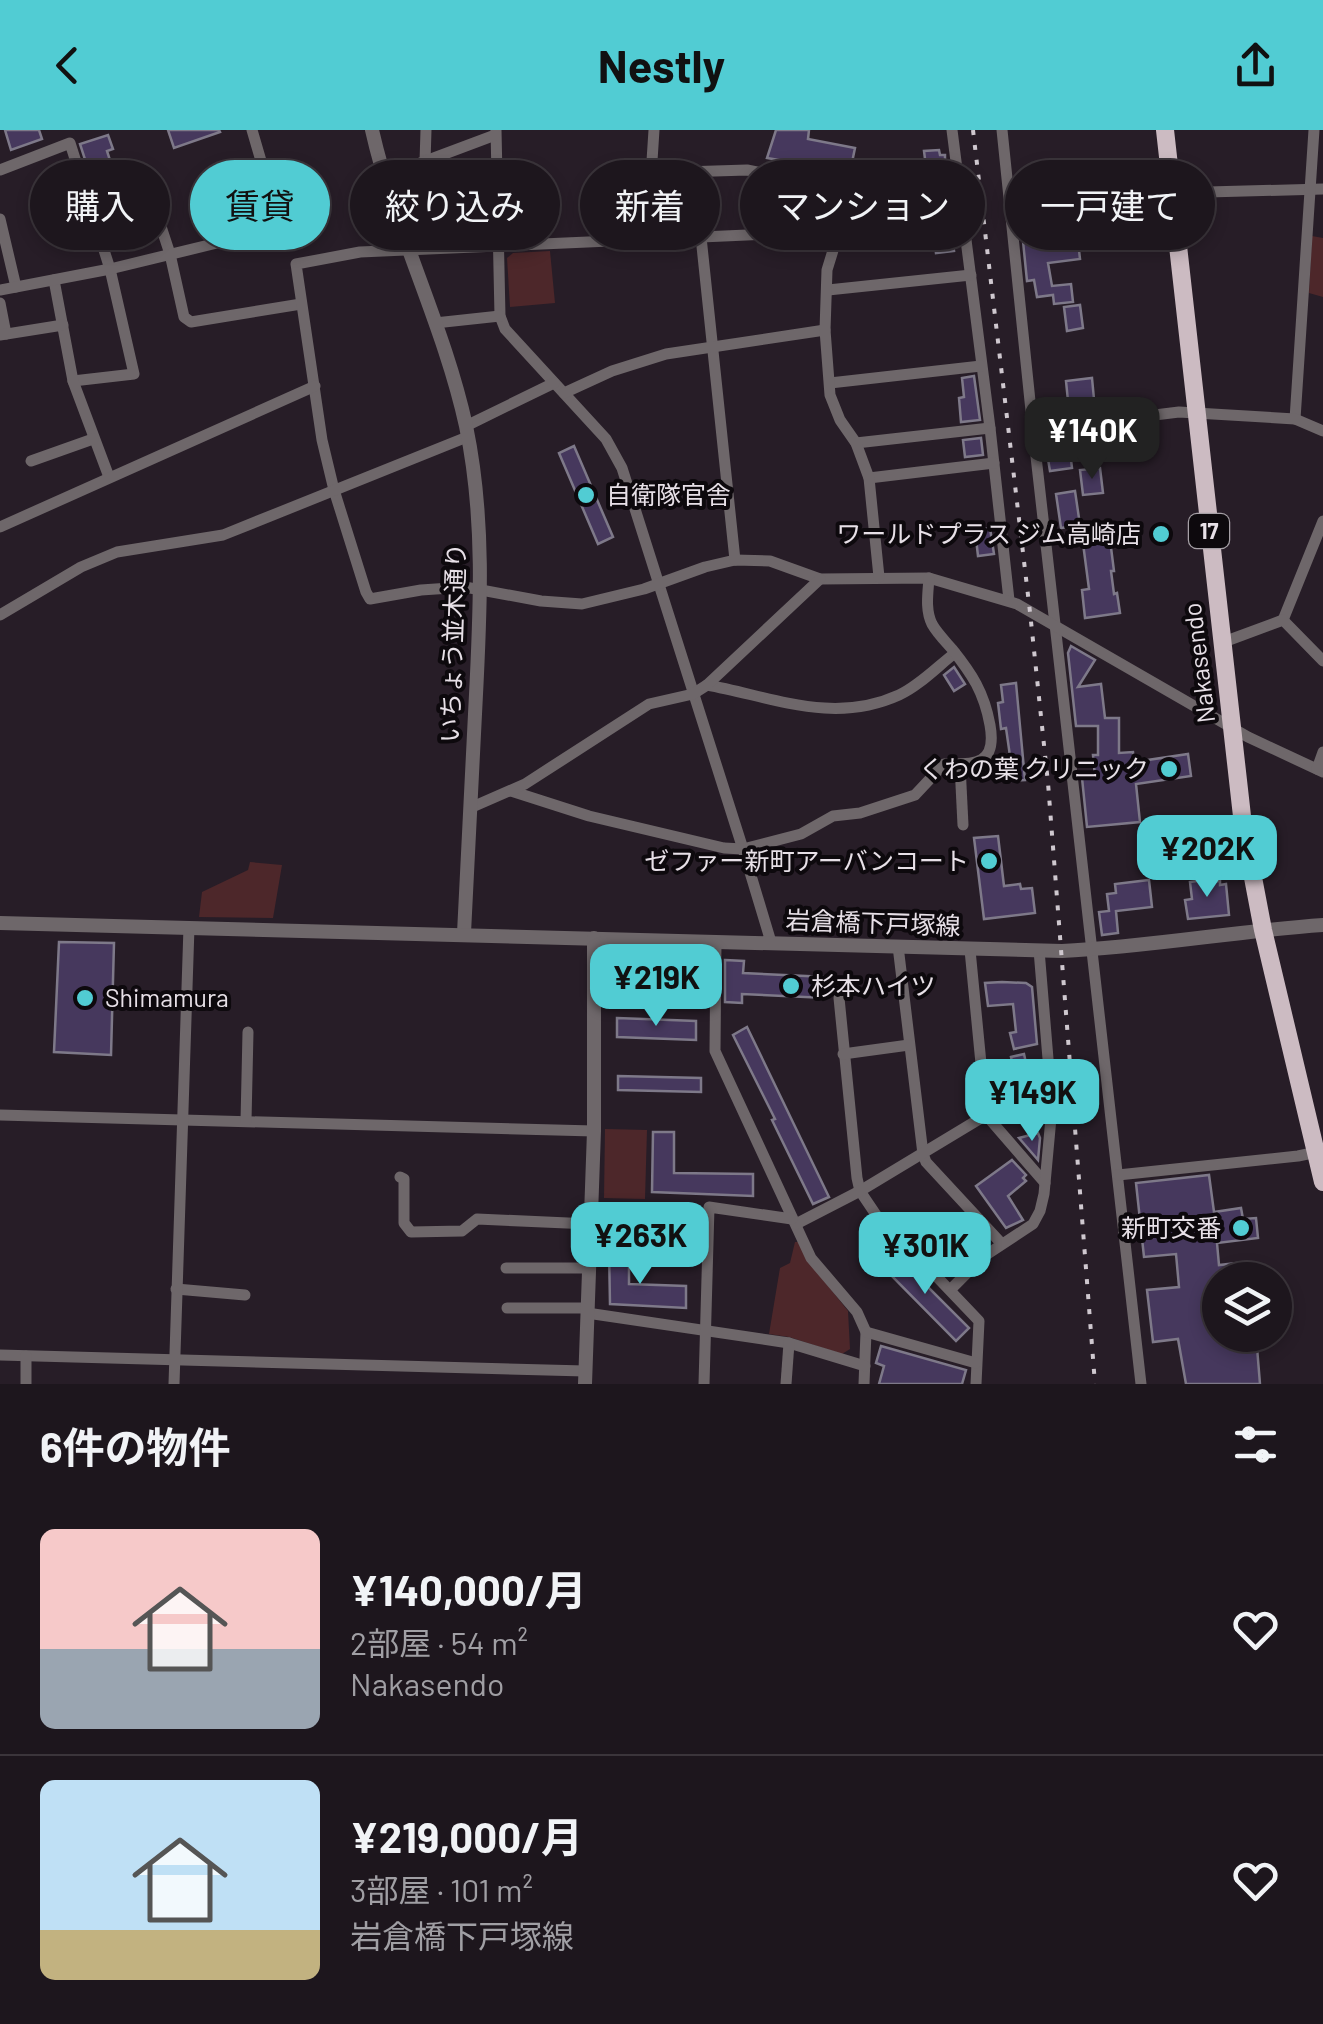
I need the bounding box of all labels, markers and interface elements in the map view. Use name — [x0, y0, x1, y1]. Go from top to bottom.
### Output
icon: back — [40, 38, 95, 93]
text: Nestly — [598, 38, 725, 92]
icon: share — [1228, 38, 1283, 93]
chip: 購入 — [30, 160, 170, 250]
chip: 賃貸 — [190, 160, 330, 250]
chip: 絞り込み — [350, 160, 560, 250]
chip: 新着 — [580, 160, 720, 250]
chip: マンション — [740, 160, 985, 250]
chip: 一戸建て — [1005, 160, 1215, 250]
pin: ¥140K — [1022, 397, 1162, 482]
text: ¥140K — [1047, 410, 1137, 448]
place label: 自衛隊官舎 — [606, 479, 731, 509]
marker: 自衛隊官舎 — [575, 484, 597, 506]
road number: 17 — [1189, 514, 1229, 548]
place label: ワールドプラス ジム高崎店 — [836, 518, 1141, 548]
marker: ワールドプラス ジム高崎店 — [1150, 523, 1172, 545]
street label: いちょう並木通り — [434, 542, 470, 743]
street label: Nakasendo — [1176, 601, 1220, 725]
place label: くわの葉 クリニック — [919, 753, 1149, 783]
marker: くわの葉 クリニック — [1158, 758, 1180, 780]
pin: ¥202K — [1137, 815, 1277, 900]
text: ¥202K — [1159, 828, 1255, 866]
place label: ゼファー新町アーバンコート — [644, 845, 969, 875]
marker: ゼファー新町アーバンコート — [978, 850, 1000, 872]
street label: 岩倉橋下戸塚線 — [785, 904, 961, 940]
pin: ¥219K — [586, 944, 726, 1029]
text: ¥219K — [612, 957, 700, 995]
place label: 杉本ハイツ — [811, 970, 936, 1000]
marker: 杉本ハイツ — [780, 975, 802, 997]
place label: Shimamura — [105, 982, 229, 1012]
marker: Shimamura — [74, 987, 96, 1009]
pin: ¥149K — [962, 1059, 1102, 1144]
text: ¥149K — [987, 1072, 1077, 1110]
pin: ¥263K — [570, 1202, 710, 1287]
pin: ¥301K — [855, 1212, 995, 1297]
place label: 新町交番 — [1121, 1212, 1221, 1242]
text: ¥263K — [593, 1215, 687, 1253]
marker: 新町交番 — [1230, 1217, 1252, 1239]
text: ¥301K — [881, 1225, 969, 1263]
map controls — [1202, 1262, 1292, 1352]
button: layers — [1202, 1262, 1292, 1352]
icon: filters — [1228, 1417, 1283, 1472]
text: 6件の物件 — [40, 1421, 231, 1471]
text: ¥140,000/月 — [350, 1564, 587, 1614]
icon: home — [120, 1569, 240, 1689]
icon: heart — [1228, 1602, 1283, 1657]
text: 2部屋 · 54 m² — [350, 1623, 528, 1661]
text: Nakasendo — [350, 1664, 504, 1702]
text: ¥219,000/月 — [350, 1811, 583, 1861]
icon: home — [120, 1820, 240, 1940]
icon: heart — [1228, 1853, 1283, 1908]
text: 3部屋 · 101 m² — [350, 1870, 533, 1908]
text: 岩倉橋下戸塚線 — [350, 1916, 574, 1954]

